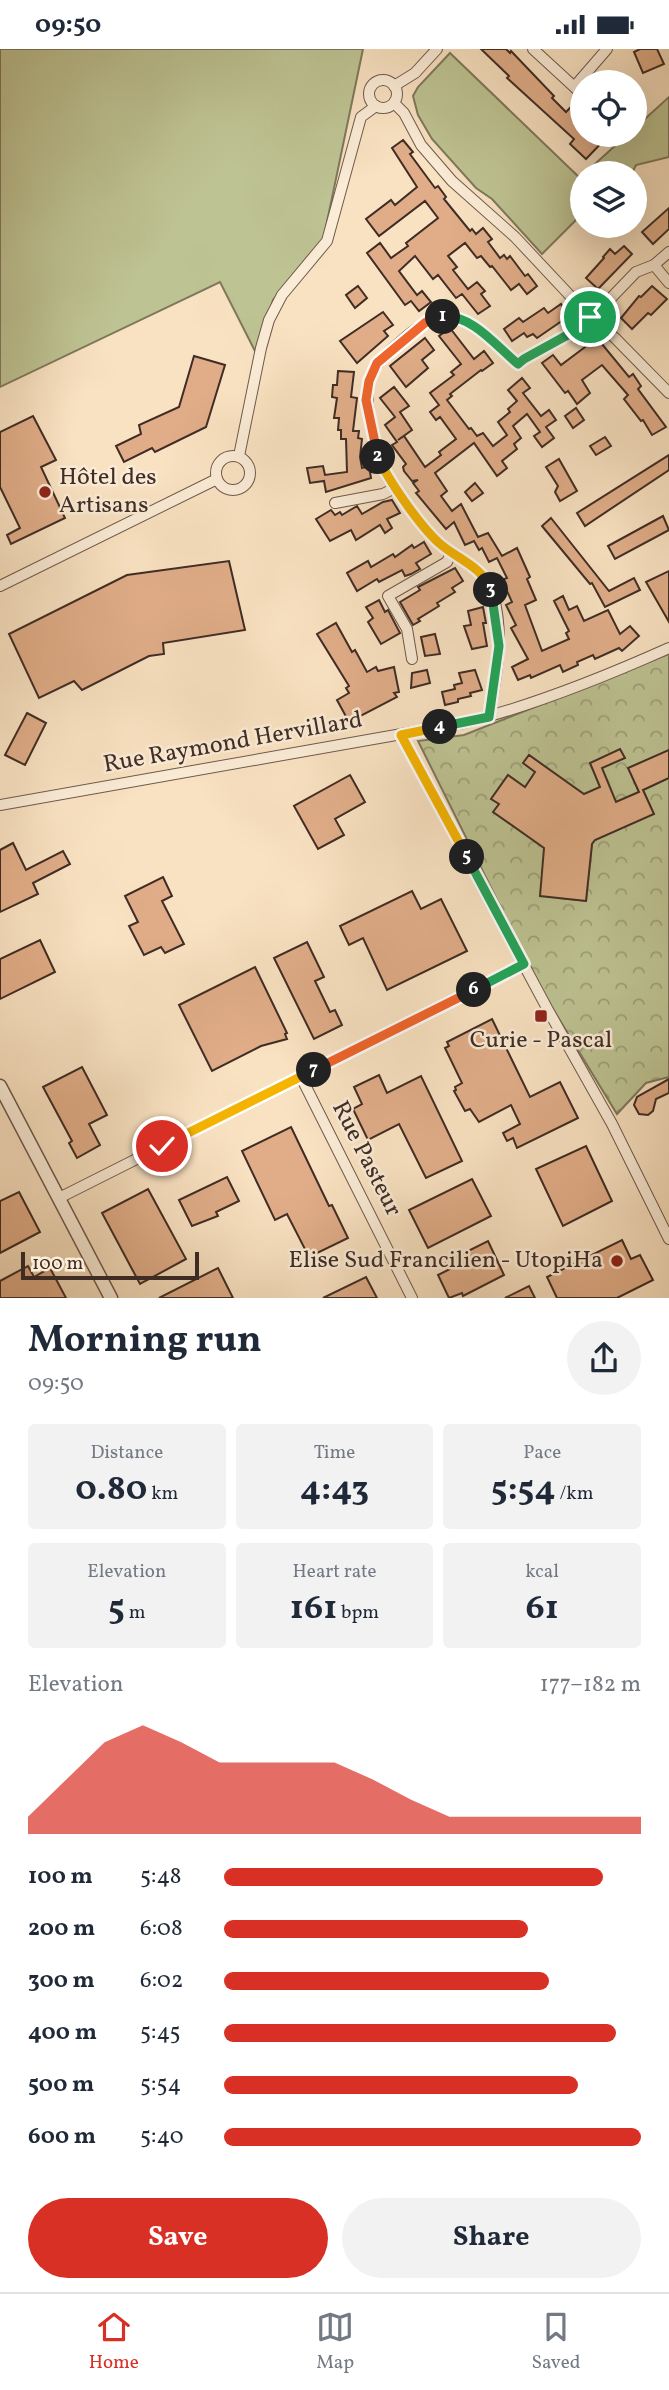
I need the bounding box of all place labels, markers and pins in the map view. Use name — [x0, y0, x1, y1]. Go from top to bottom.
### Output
pin — [560, 287, 620, 347]
pin: 1 — [426, 299, 460, 335]
pin: 2 — [360, 439, 396, 475]
place label: Hôtel des Artisans — [59, 461, 157, 523]
marker: Hôtel des Artisans — [37, 484, 53, 500]
pin: 3 — [474, 573, 508, 607]
pin: 4 — [422, 709, 458, 745]
pin: 5 — [449, 839, 484, 875]
pin: 6 — [456, 972, 491, 1007]
marker: Curie - Pascal — [533, 1008, 549, 1024]
place label: Curie - Pascal — [470, 1024, 612, 1058]
pin: 7 — [296, 1053, 332, 1087]
pin — [132, 1116, 192, 1176]
place label: Elise Sud Francilien - UtopiHa — [289, 1244, 603, 1278]
marker: Elise Sud Francilien - UtopiHa — [609, 1253, 625, 1269]

